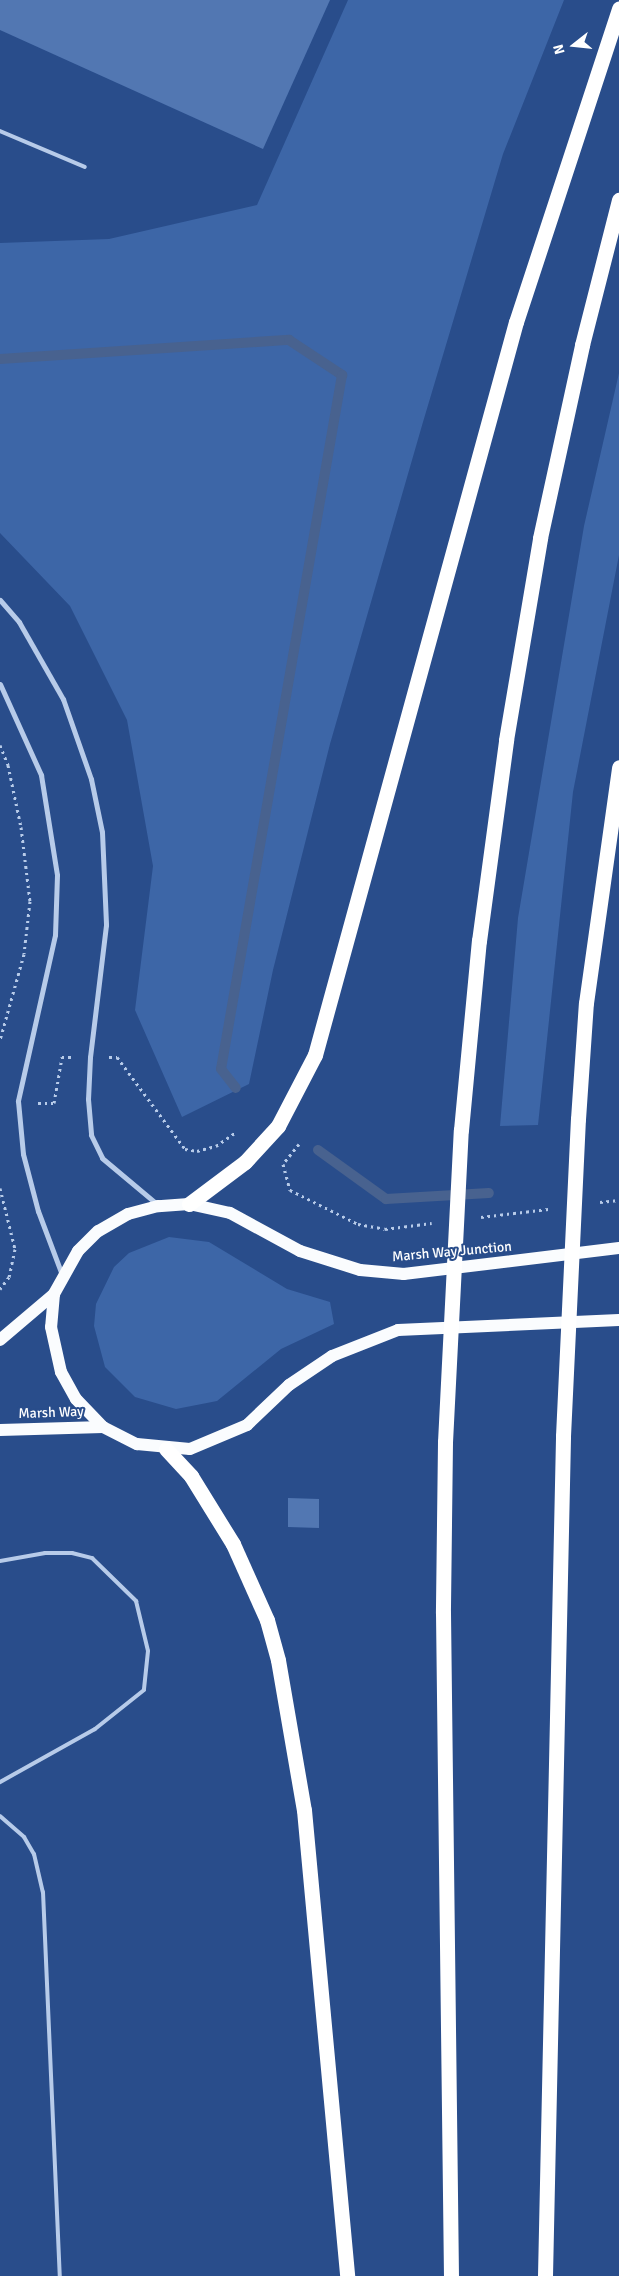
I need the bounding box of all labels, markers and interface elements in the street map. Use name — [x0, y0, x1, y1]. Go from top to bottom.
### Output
north arrow — [549, 20, 599, 70]
text: N — [550, 42, 569, 56]
street label: Marsh Way Junction — [391, 1238, 513, 1266]
street label: Marsh Way — [18, 1403, 84, 1423]

